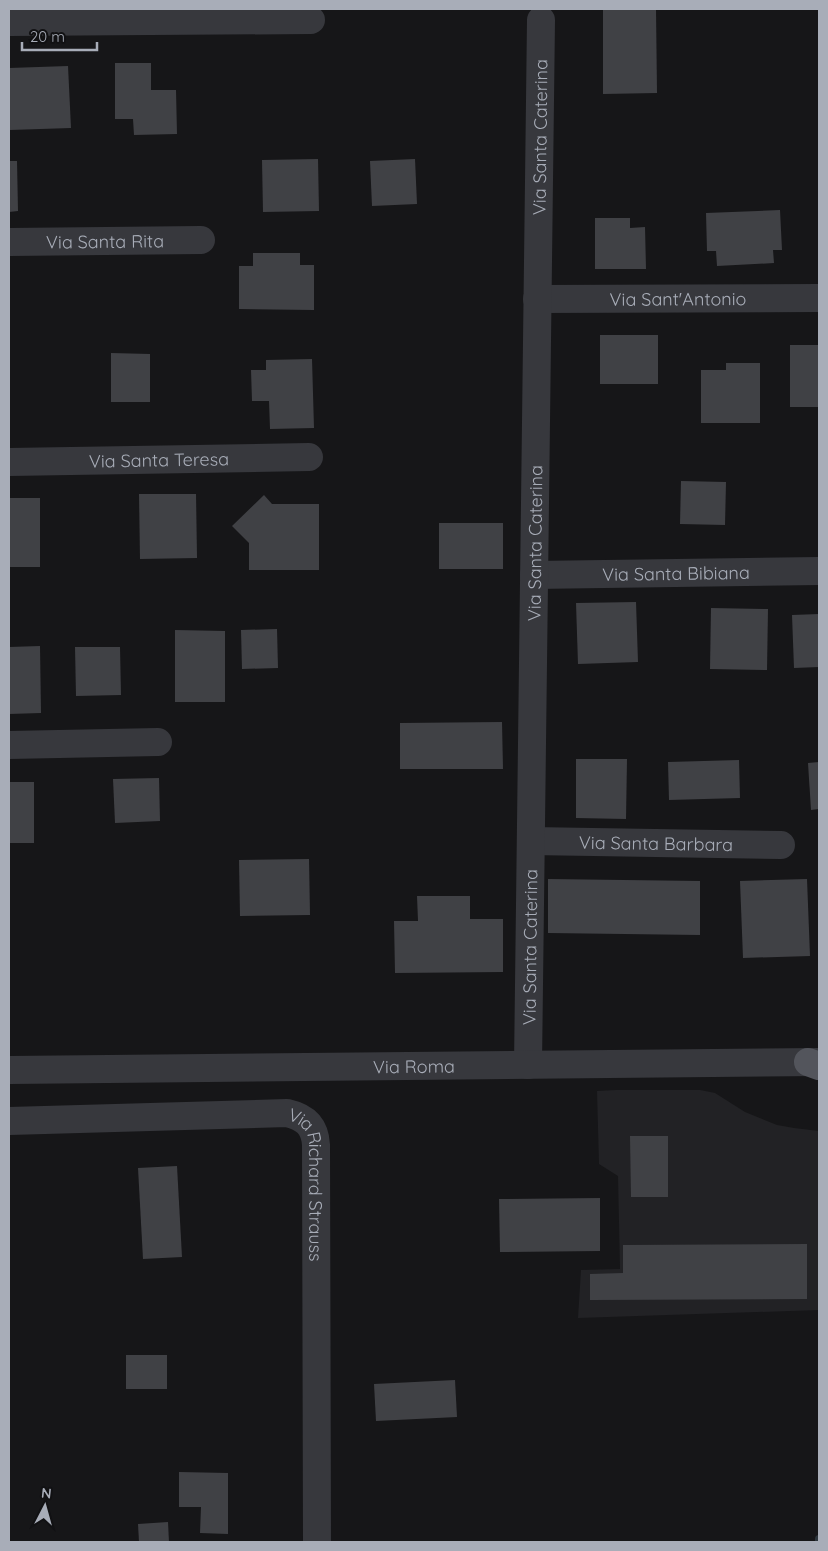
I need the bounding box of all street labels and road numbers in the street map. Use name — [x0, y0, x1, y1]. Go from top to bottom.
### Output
street label: Via Santa Caterina — [527, 59, 552, 215]
street label: Via Santa Rita — [46, 229, 164, 253]
street label: Via Sant'Antonio — [610, 287, 746, 310]
street label: Via Santa Teresa — [89, 447, 229, 472]
street label: Via Santa Caterina — [522, 465, 547, 621]
street label: Via Santa Bibiana — [602, 560, 750, 586]
street label: Via Santa Barbara — [579, 830, 733, 856]
street label: Via Santa Caterina — [517, 869, 542, 1025]
street label: Via Roma — [373, 1054, 455, 1078]
street label: Via Richard Strauss — [285, 1102, 328, 1261]

